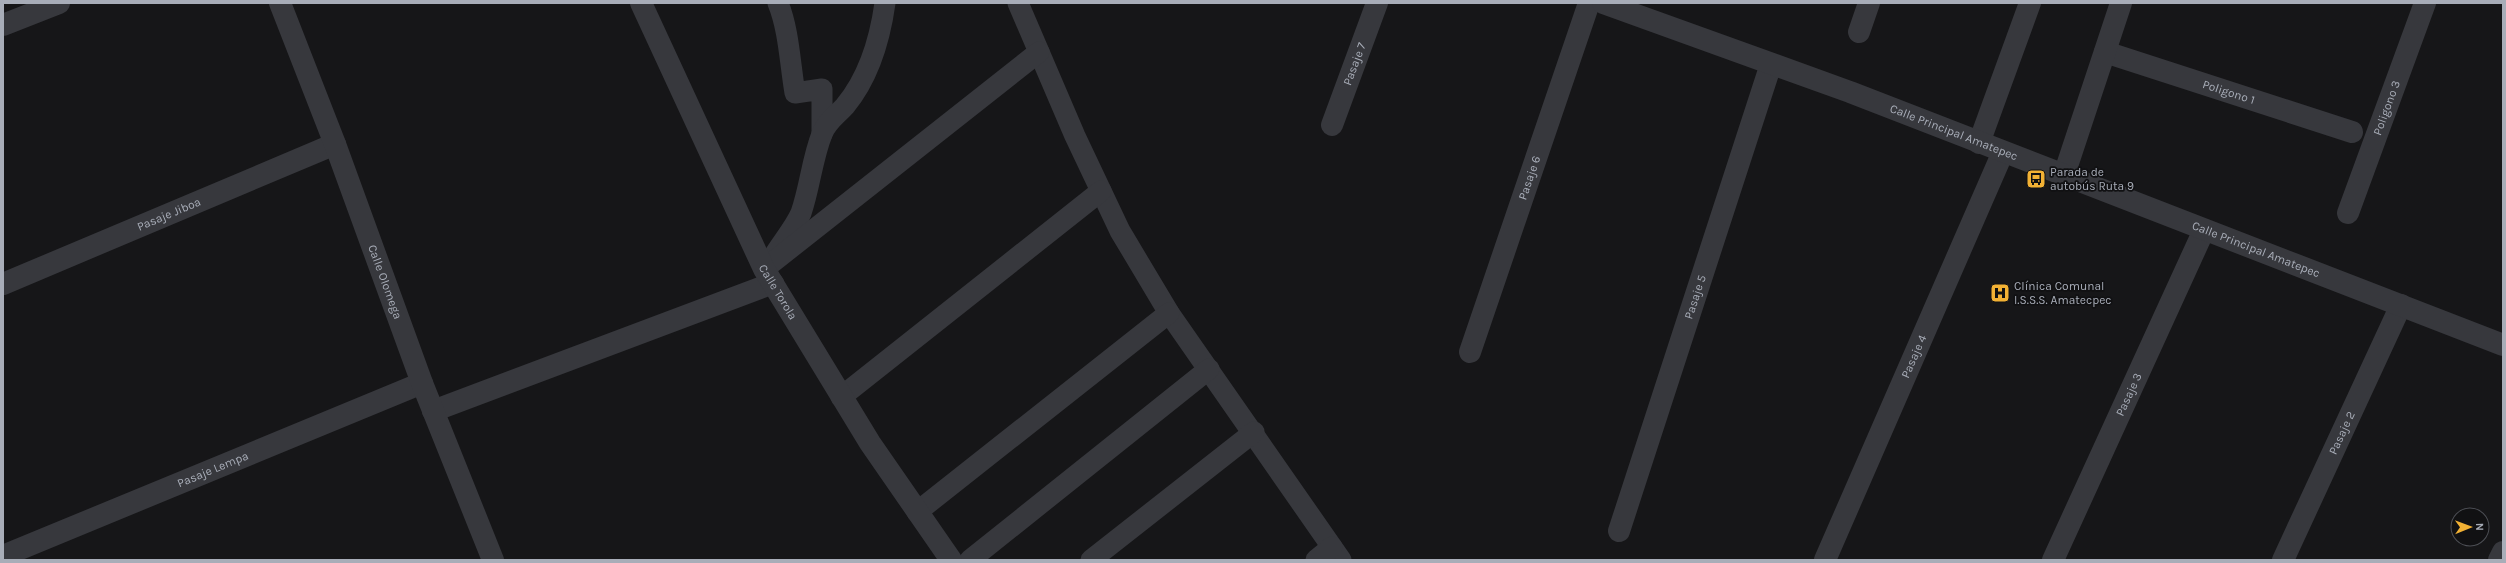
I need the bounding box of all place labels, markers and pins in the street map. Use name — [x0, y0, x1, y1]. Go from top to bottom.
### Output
place label: Parada de autobús Ruta 9 — [2050, 165, 2134, 193]
bus stop icon: Parada de autobús Ruta 9 — [2025, 168, 2047, 190]
place label: Clínica Comunal I.S.S.S. Amatecpec — [2014, 279, 2112, 307]
hospital icon: Clínica Comunal I.S.S.S. Amatecpec — [1989, 282, 2011, 304]

